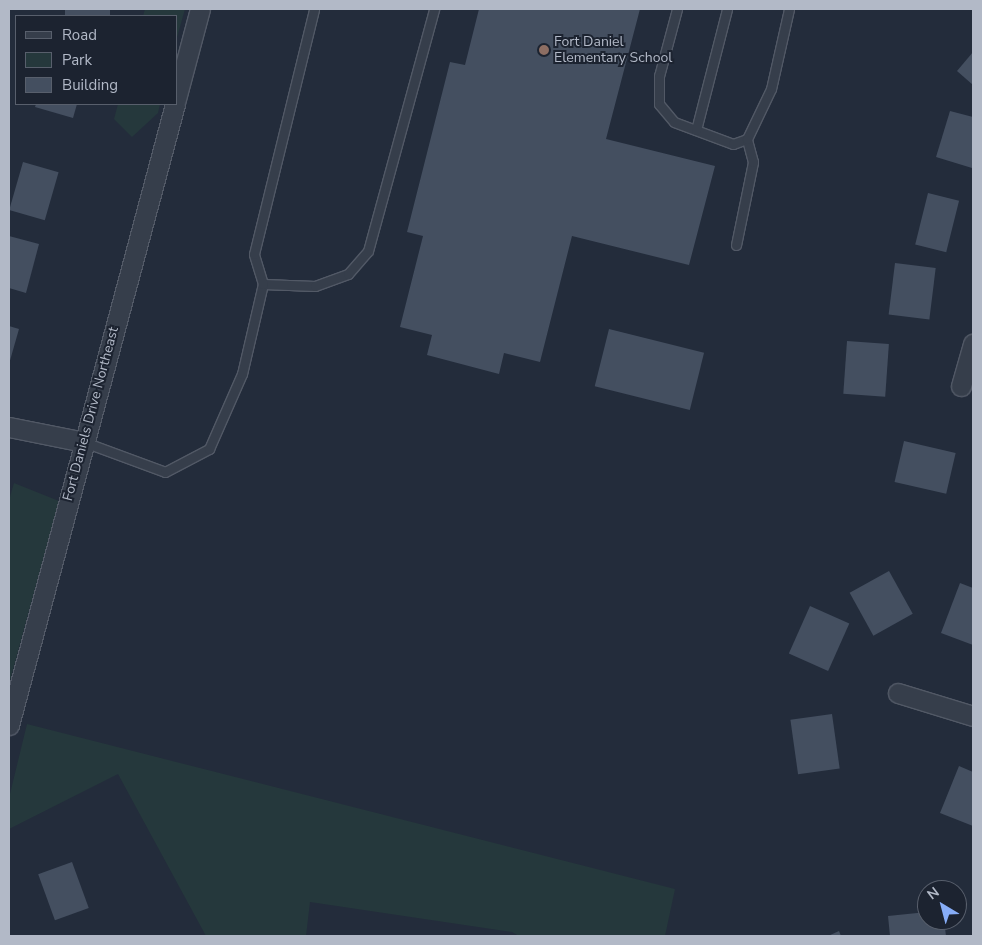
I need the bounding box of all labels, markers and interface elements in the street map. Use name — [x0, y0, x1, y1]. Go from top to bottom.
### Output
legend — [15, 15, 178, 105]
text: Road — [62, 25, 97, 45]
place label: Fort Daniel Elementary School — [554, 34, 672, 66]
marker: Fort Daniel Elementary School — [538, 44, 550, 56]
text: Park — [62, 50, 92, 70]
text: Building — [62, 75, 118, 95]
street label: Fort Daniels Drive Northeast — [60, 325, 122, 503]
north arrow — [917, 880, 967, 930]
text: N — [923, 883, 943, 904]

